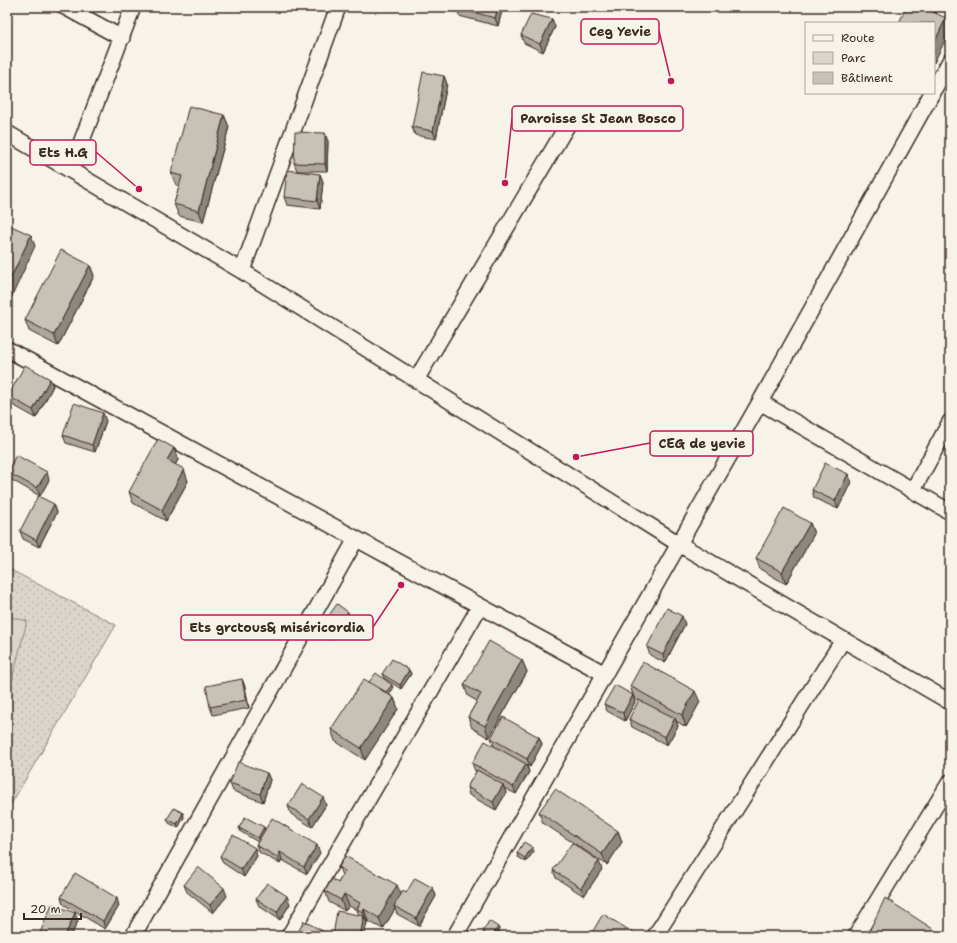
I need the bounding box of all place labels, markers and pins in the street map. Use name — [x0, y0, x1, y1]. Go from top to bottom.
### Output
callout: Ceg Yevie — [581, 19, 659, 44]
callout: Paroisse St Jean Bosco — [512, 106, 683, 131]
callout: Ets H.G — [30, 140, 96, 165]
callout: CEG de yevie — [650, 431, 753, 456]
callout: Ets grctous& miséricordia — [181, 615, 373, 640]

